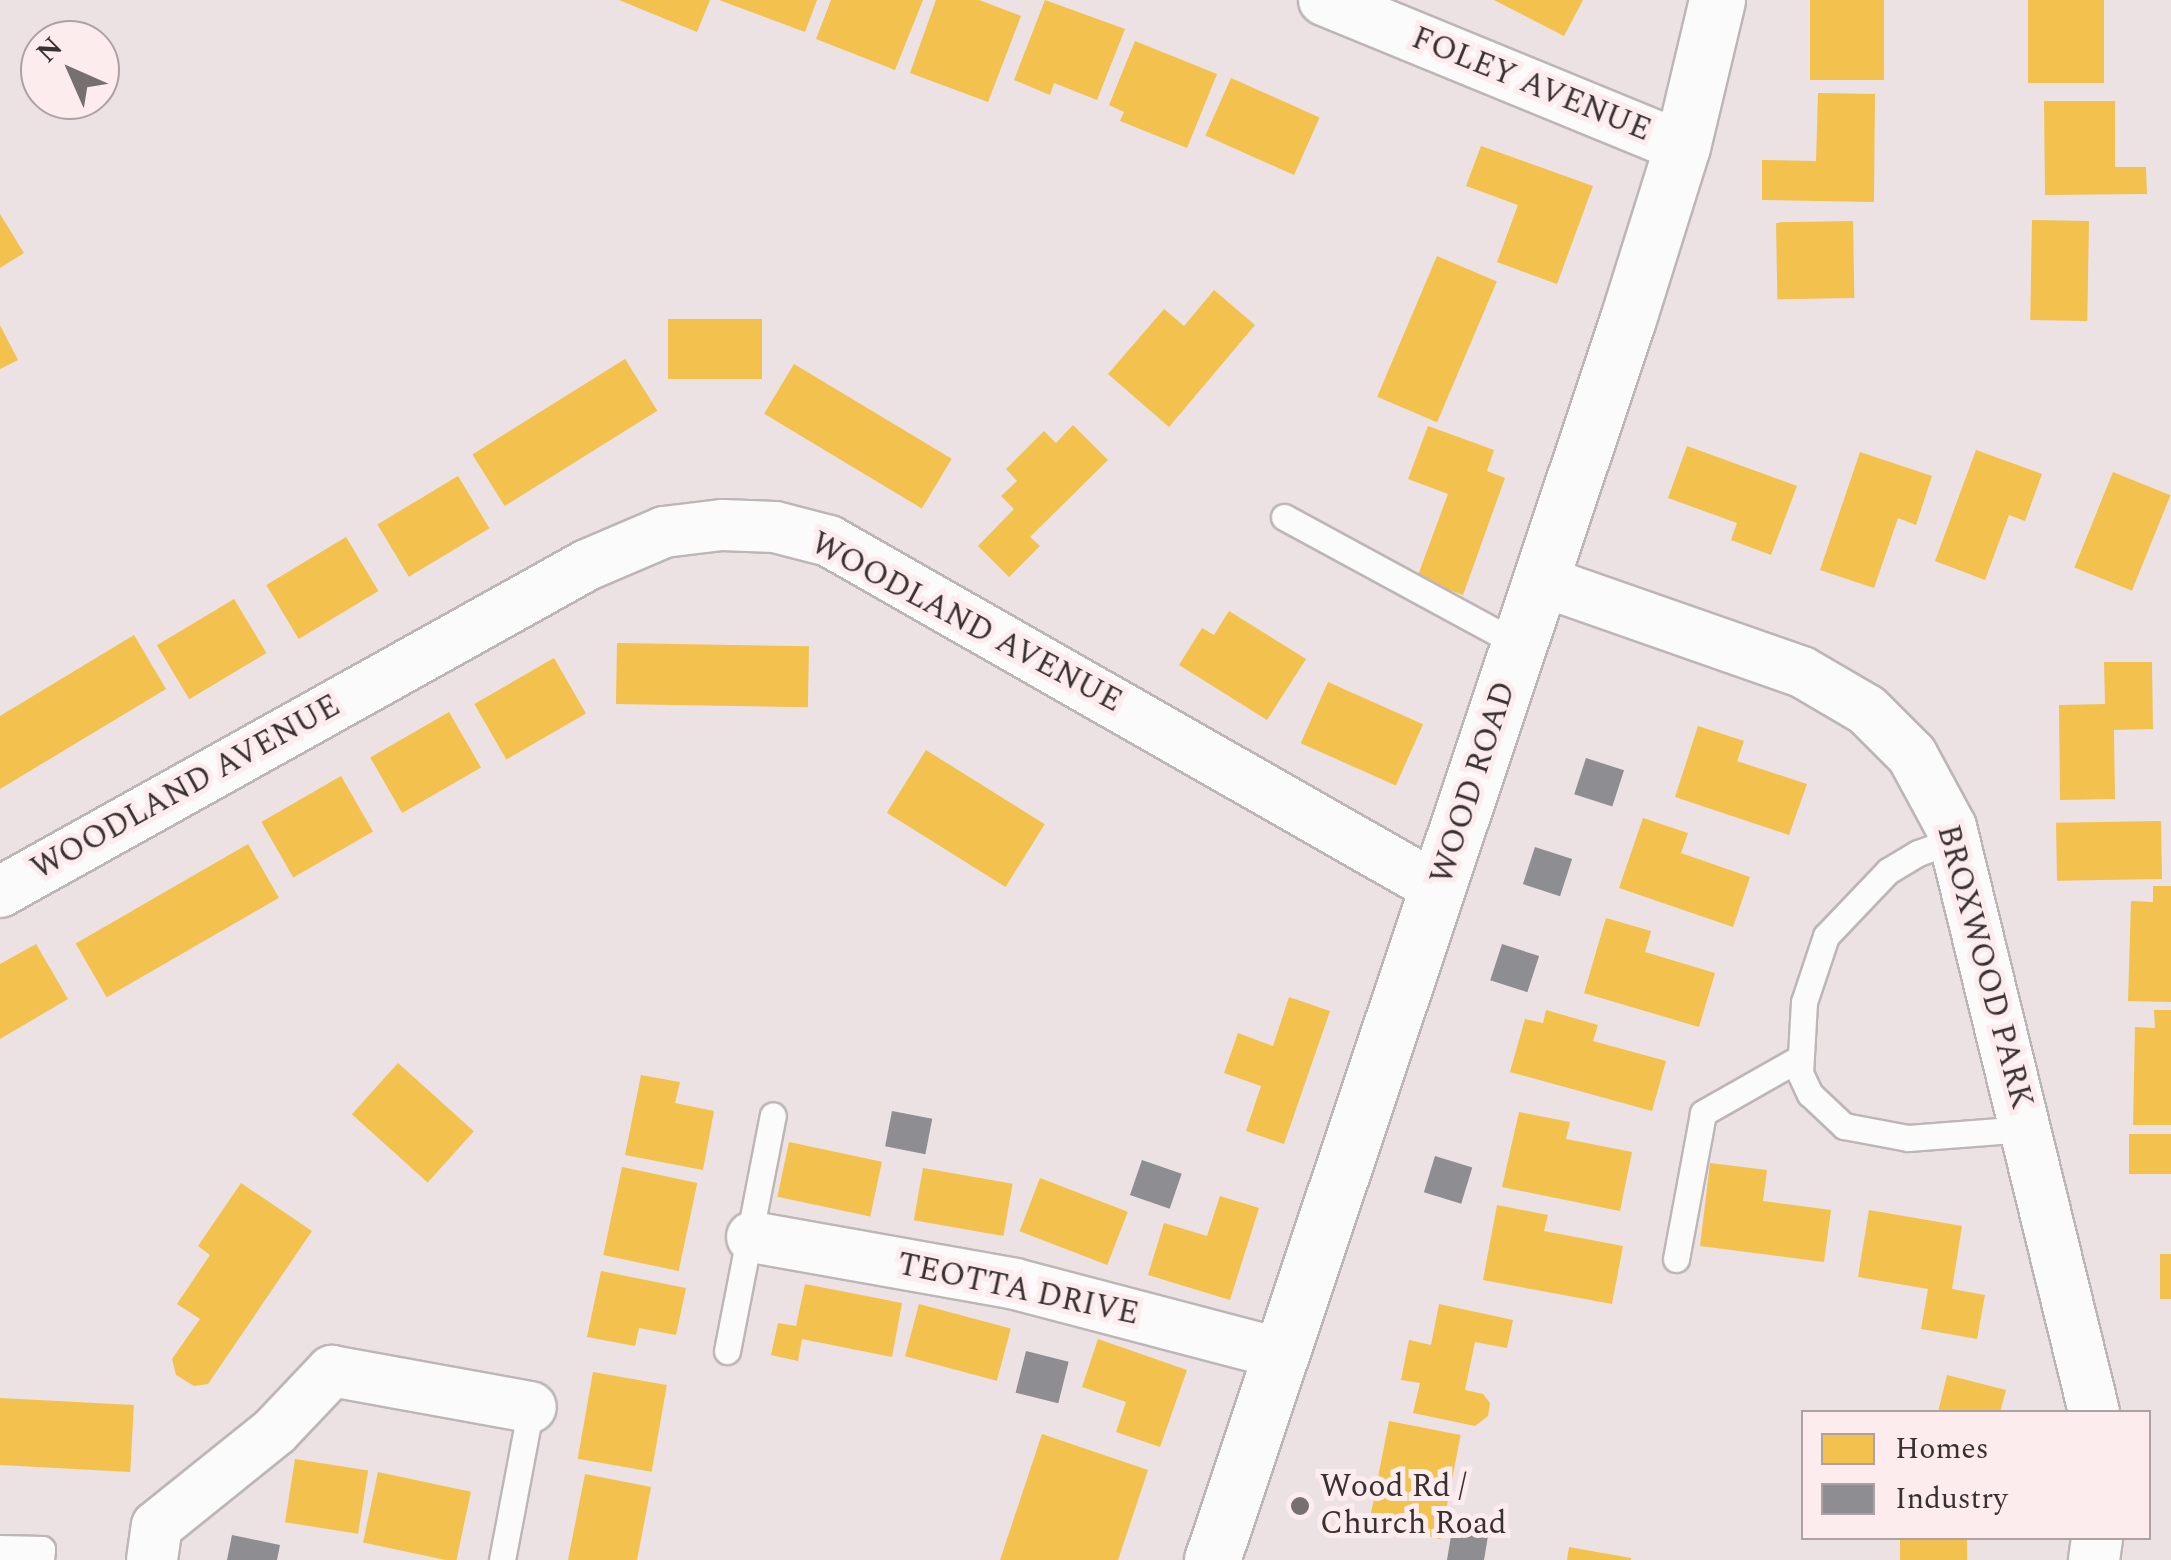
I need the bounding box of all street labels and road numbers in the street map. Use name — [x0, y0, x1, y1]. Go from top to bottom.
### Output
street label: FOLEY AVENUE — [1406, 20, 1656, 150]
street label: WOODLAND AVENUE — [804, 525, 1128, 721]
street label: WOOD ROAD — [1423, 677, 1525, 889]
street label: WOODLAND AVENUE — [25, 687, 347, 889]
street label: BROXWOOD PARK — [1928, 821, 2040, 1113]
street label: TEOTTA DRIVE — [894, 1246, 1142, 1334]

